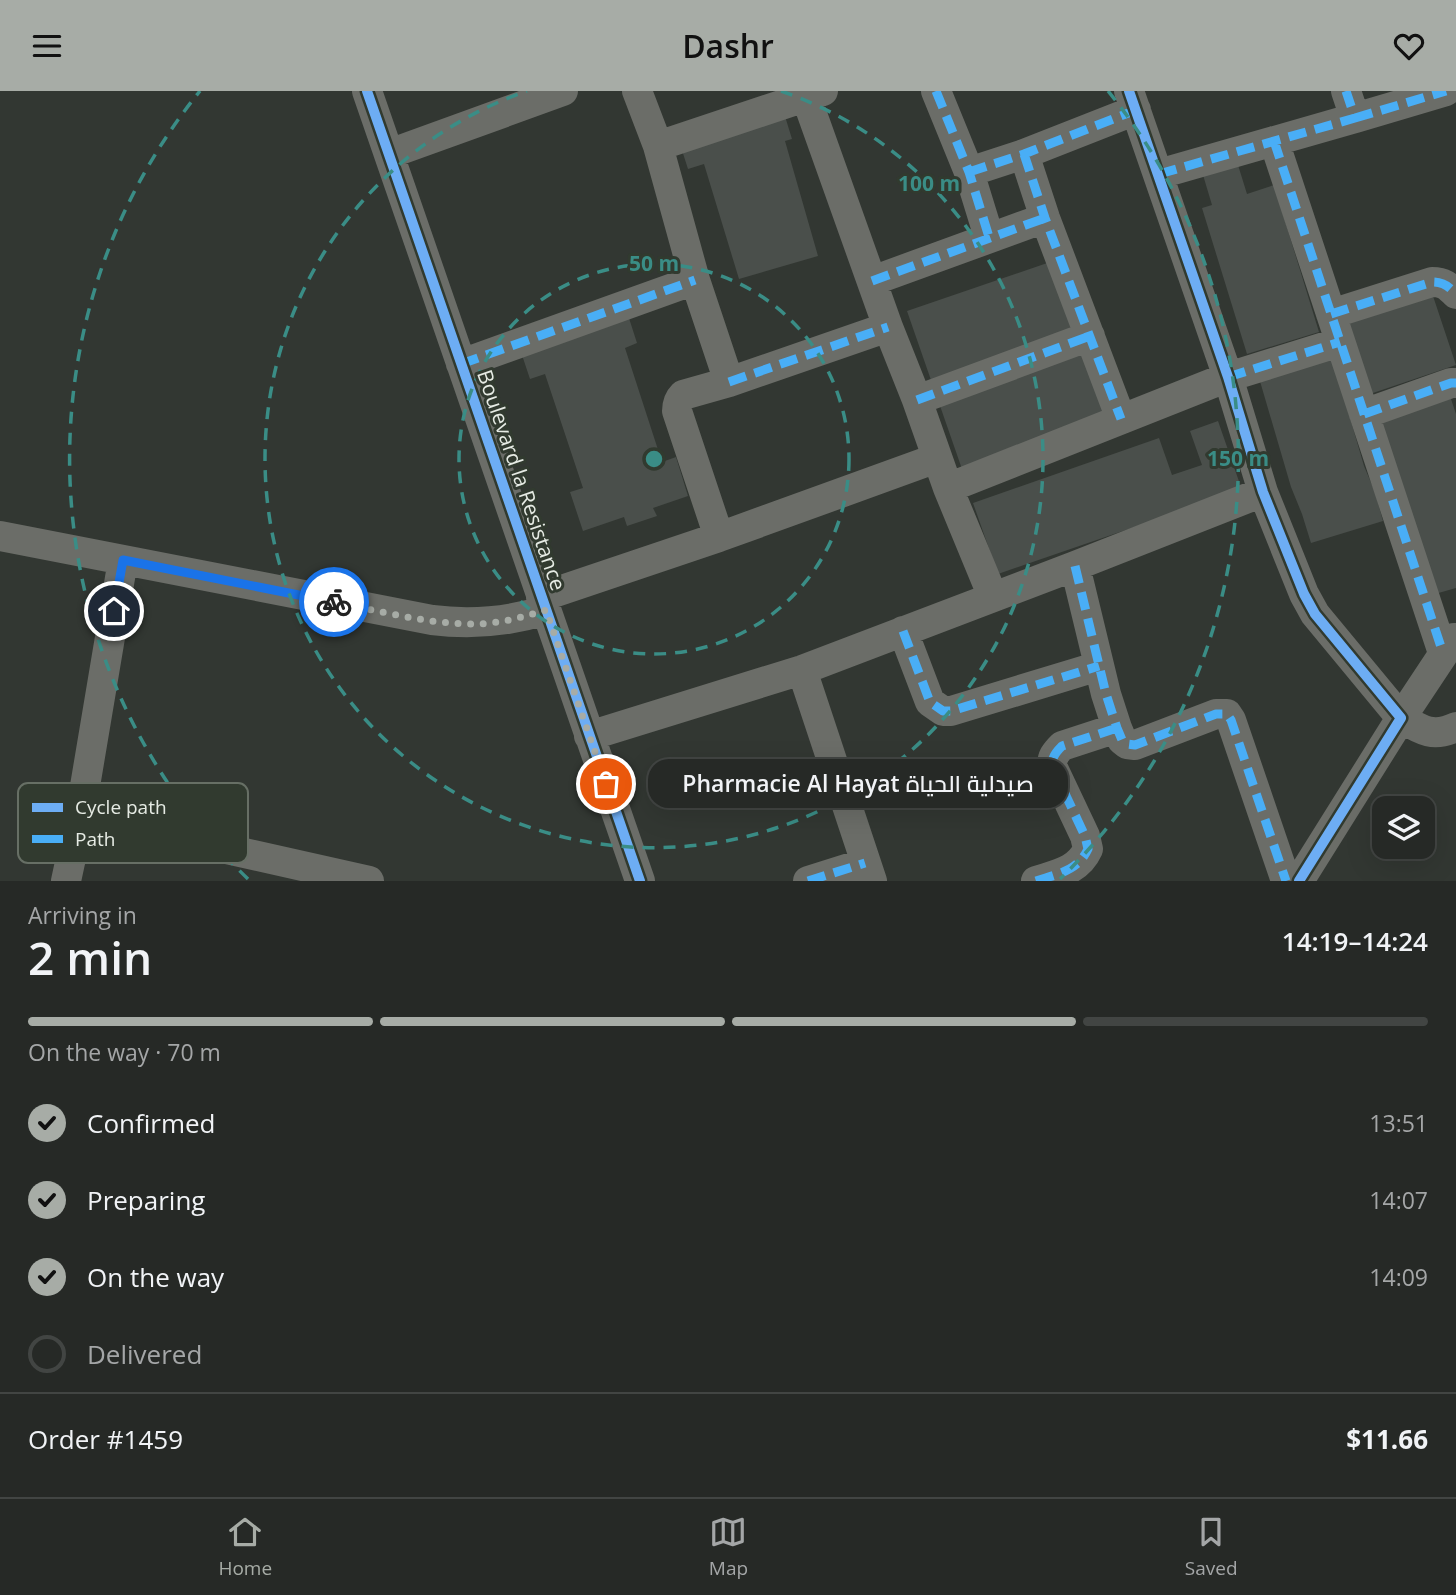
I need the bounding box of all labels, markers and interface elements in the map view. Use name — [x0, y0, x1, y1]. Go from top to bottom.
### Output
text: Dashr — [682, 24, 774, 67]
icon: menu — [28, 27, 66, 65]
icon: heart — [1390, 27, 1428, 65]
text: 100 m — [898, 169, 960, 197]
text: 50 m — [629, 249, 679, 277]
street label: Boulevard la Resistance — [471, 366, 573, 594]
text: 150 m — [1207, 444, 1269, 472]
centre of rings — [642, 447, 666, 471]
courier — [299, 567, 369, 637]
pin — [84, 581, 144, 641]
icon: bike — [315, 583, 353, 621]
icon: home — [95, 592, 133, 630]
pin — [576, 754, 636, 814]
callout: Pharmacie Al Hayat صيدلية الحياة — [648, 759, 1068, 809]
icon: bag — [587, 765, 625, 803]
text: Pharmacie Al Hayat صيدلية الحياة — [682, 767, 1034, 799]
legend — [18, 783, 248, 863]
text: Cycle path — [75, 794, 167, 820]
map controls — [1372, 796, 1435, 859]
button: layers — [1372, 796, 1435, 859]
text: Path — [75, 826, 115, 852]
text: Arriving in — [28, 899, 137, 931]
text: 14:19–14:24 — [1282, 923, 1428, 959]
text: 2 min — [28, 926, 152, 988]
text: On the way · 70 m — [28, 1036, 221, 1068]
icon: check — [28, 1104, 66, 1142]
text: Confirmed — [87, 1105, 215, 1141]
text: 13:51 — [1369, 1107, 1428, 1139]
icon: check — [28, 1181, 66, 1219]
text: Preparing — [87, 1182, 205, 1218]
text: 14:07 — [1369, 1184, 1428, 1216]
icon: check — [28, 1258, 66, 1296]
text: On the way — [87, 1259, 224, 1295]
text: 14:09 — [1369, 1261, 1428, 1293]
text: Delivered — [87, 1336, 202, 1372]
text: Order #1459 — [28, 1421, 183, 1457]
text: $11.66 — [1346, 1421, 1428, 1457]
tab: Home — [218, 1513, 272, 1581]
tab: Map — [709, 1513, 748, 1581]
tab: Saved — [1185, 1513, 1238, 1581]

